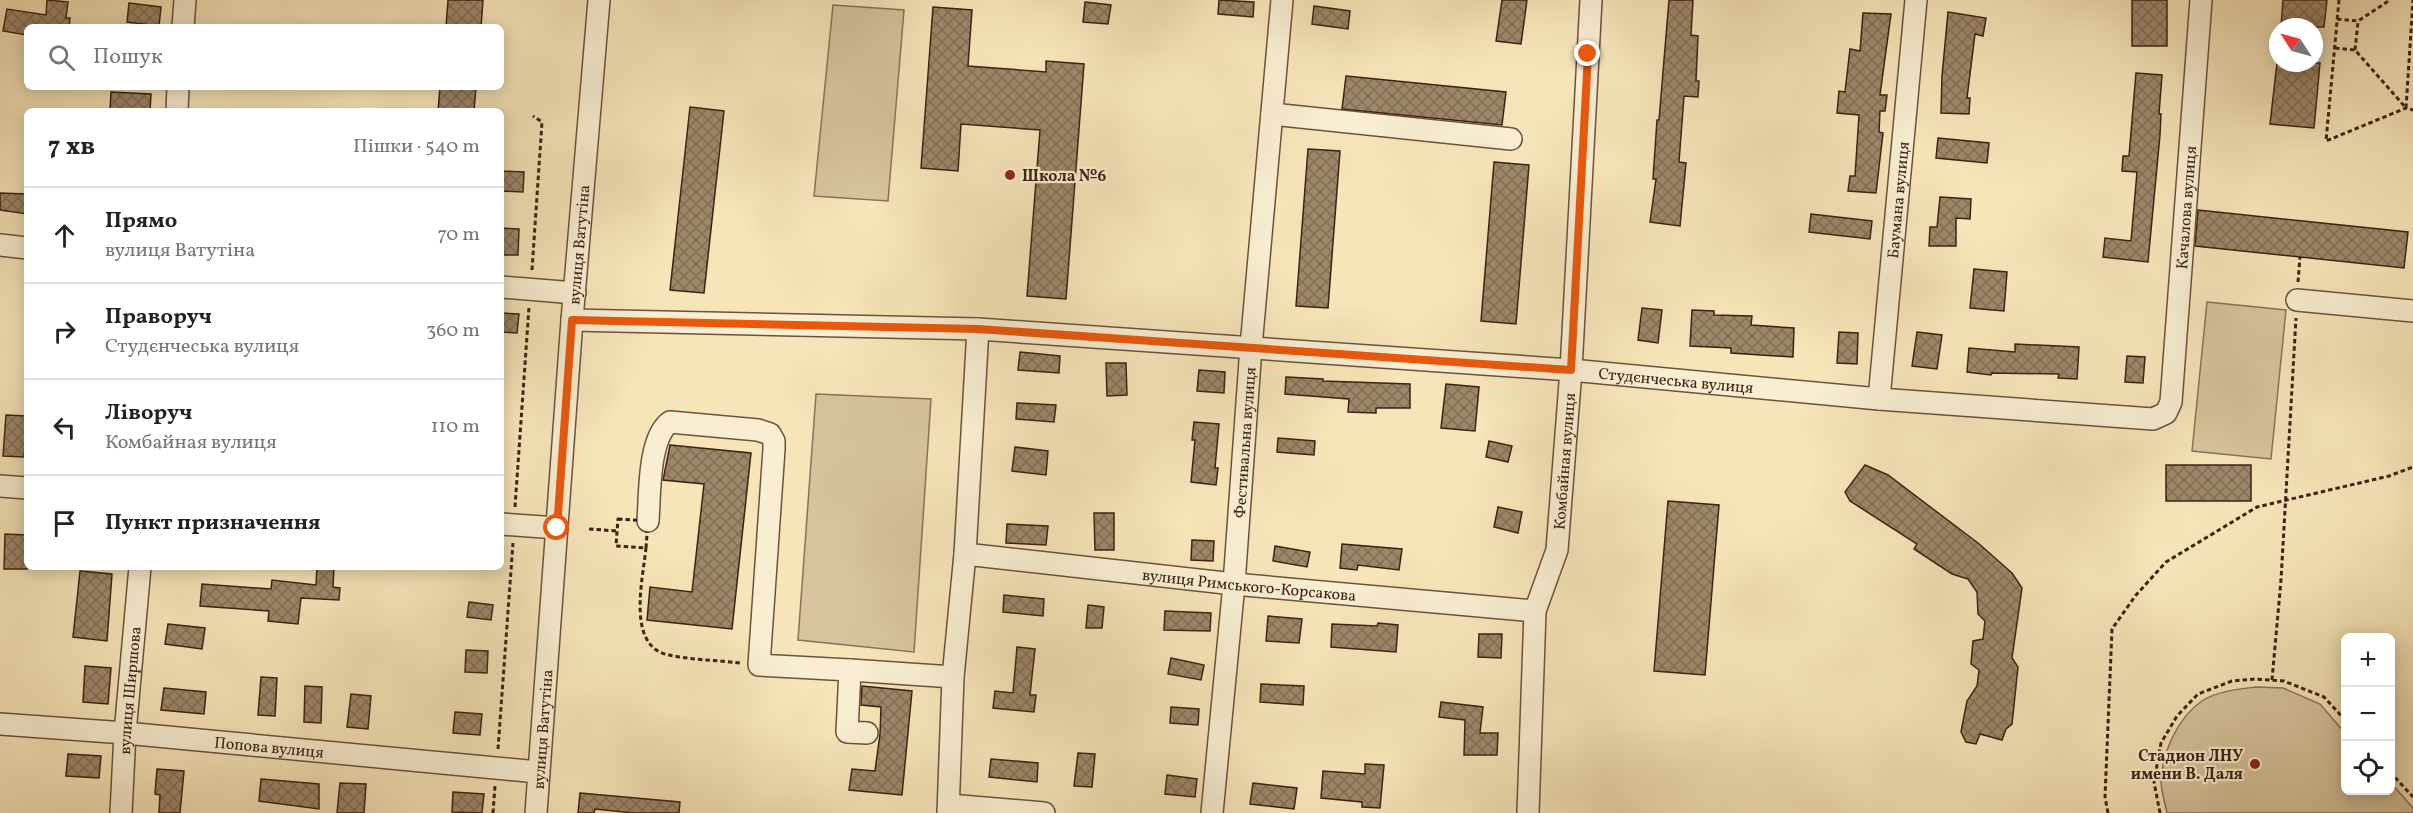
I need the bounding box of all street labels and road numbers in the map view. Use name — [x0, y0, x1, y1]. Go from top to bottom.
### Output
street label: Баумана вулиця — [1883, 140, 1916, 260]
street label: Качалова вулиця — [2172, 145, 2203, 270]
street label: вулиця Ватутіна — [564, 184, 596, 306]
street label: Студєнчеська вулиця — [1597, 364, 1754, 400]
street label: Фестивальна вулиця — [1230, 366, 1263, 519]
street label: Комбайная вулиця — [1550, 392, 1582, 531]
street label: вулиця Римського-Корсакова — [1141, 565, 1357, 608]
street label: вулиця Ширшова — [115, 625, 148, 755]
street label: вулиця Ватутіна — [529, 669, 559, 790]
street label: Попова вулиця — [213, 732, 325, 765]

